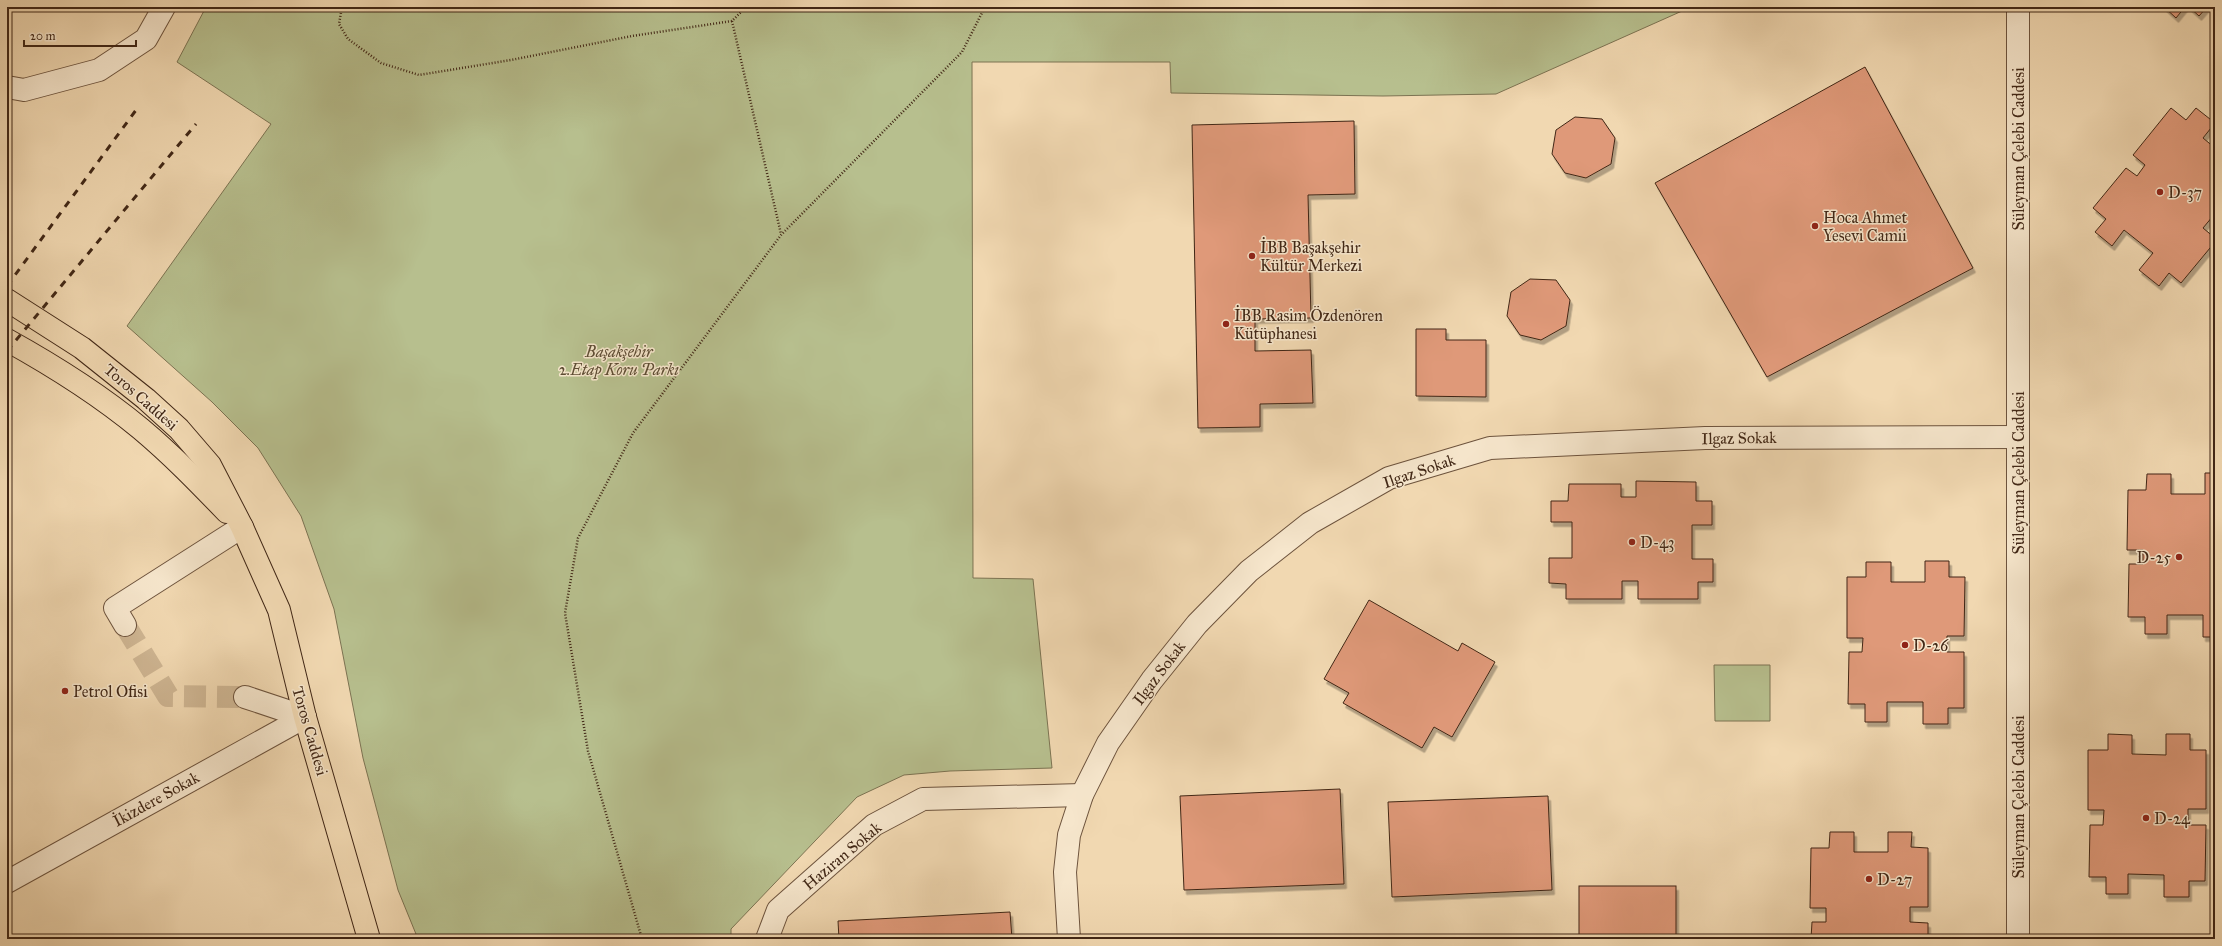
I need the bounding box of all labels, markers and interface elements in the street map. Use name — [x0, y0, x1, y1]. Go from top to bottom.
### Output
scale bar — [24, 22, 136, 48]
text: 20 m — [30, 29, 56, 43]
street label: Süleyman Çelebi Caddesi — [2009, 67, 2028, 231]
place label: D-37 — [2168, 183, 2202, 202]
marker: D-37 — [2155, 187, 2165, 197]
place label: Hoca Ahmet Yesevi Camii — [1823, 208, 1908, 245]
marker: Hoca Ahmet Yesevi Camii — [1810, 221, 1820, 231]
place label: İBB Başakşehir Kültür Merkezi — [1260, 237, 1363, 275]
marker: İBB Başakşehir Kültür Merkezi — [1247, 251, 1257, 261]
place label: İBB Rasim Özdenören Kütüphanesi — [1234, 305, 1383, 343]
marker: İBB Rasim Özdenören Kütüphanesi — [1221, 319, 1231, 329]
park label: Başakşehir 2.Etap Koru Parkı — [559, 342, 679, 380]
street label: Toros Caddesi — [100, 360, 182, 435]
street label: Süleyman Çelebi Caddesi — [2009, 391, 2028, 555]
street label: Ilgaz Sokak — [1701, 428, 1777, 449]
street label: Ilgaz Sokak — [1380, 450, 1458, 493]
place label: D-43 — [1640, 533, 1675, 552]
marker: D-43 — [1627, 537, 1637, 547]
place label: D-25 — [2137, 548, 2172, 567]
marker: D-25 — [2174, 552, 2184, 562]
place label: D-26 — [1913, 636, 1949, 655]
street label: Ilgaz Sokak — [1129, 637, 1190, 709]
marker: D-26 — [1900, 640, 1910, 650]
place label: Petrol Ofisi — [73, 682, 148, 701]
street label: Toros Caddesi — [288, 684, 332, 778]
marker: Petrol Ofisi — [60, 686, 70, 696]
street label: Süleyman Çelebi Caddesi — [2009, 715, 2028, 879]
street label: İkizdere Sokak — [109, 766, 203, 831]
place label: D-24 — [2154, 809, 2191, 828]
marker: D-24 — [2141, 813, 2151, 823]
street label: Haziran Sokak — [799, 817, 885, 894]
place label: D-27 — [1877, 870, 1912, 889]
marker: D-27 — [1864, 874, 1874, 884]

